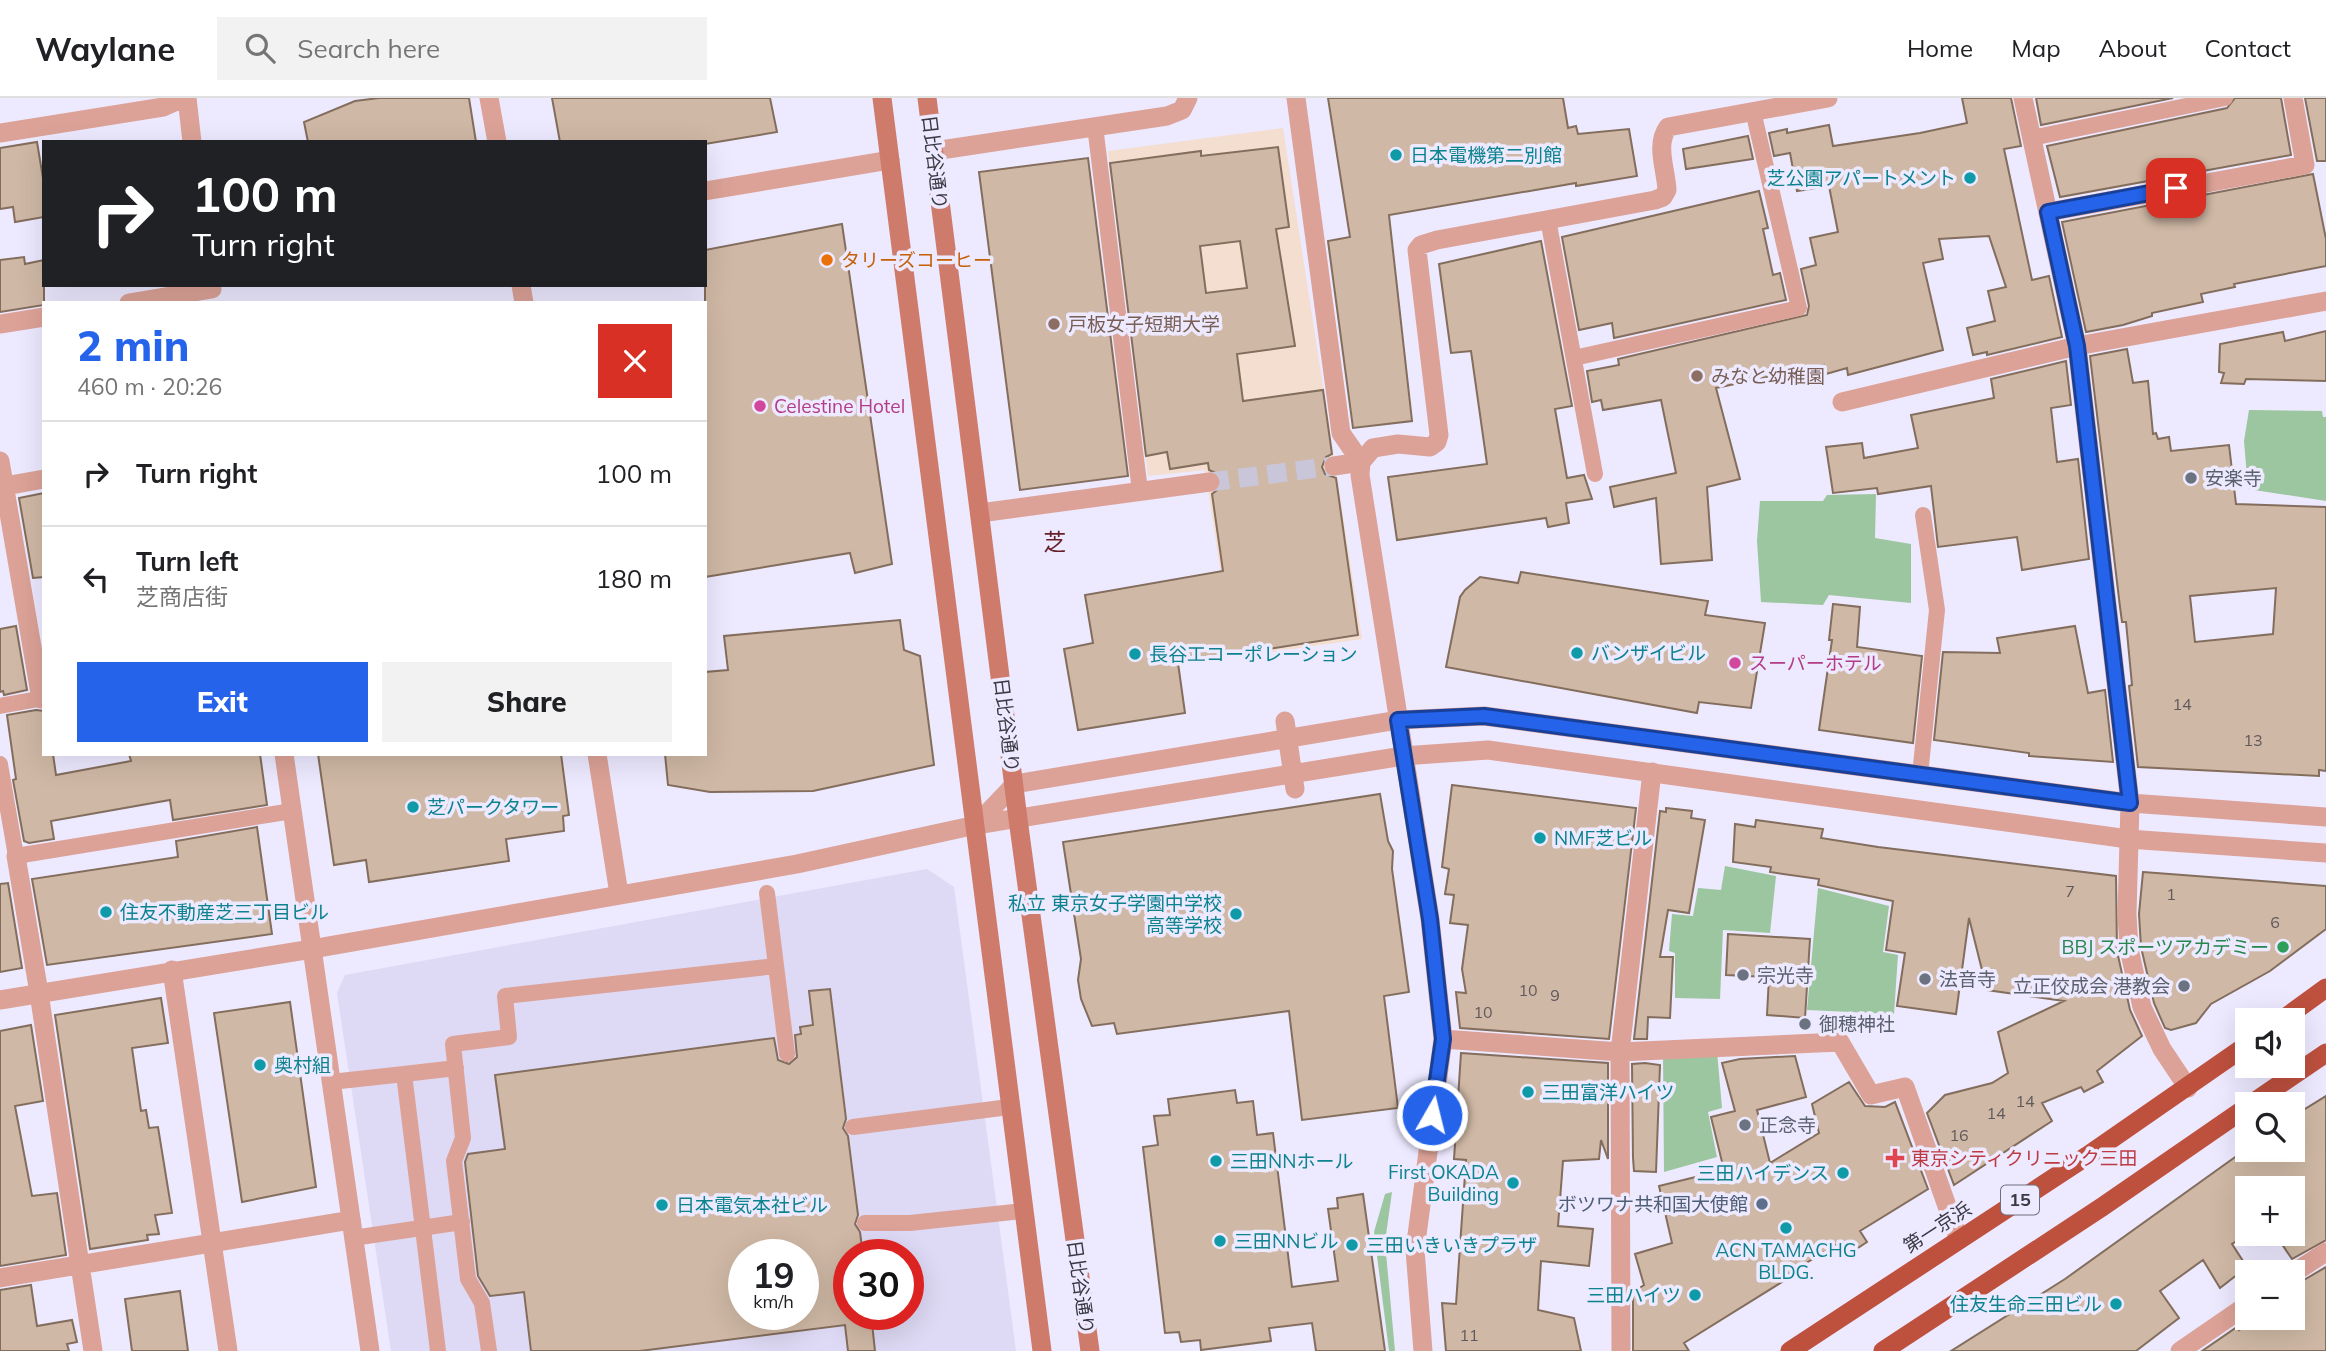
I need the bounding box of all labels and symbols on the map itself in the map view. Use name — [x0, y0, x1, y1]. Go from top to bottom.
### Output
street label: 日比谷通り — [917, 113, 953, 211]
place label: 日本電機第二別館 — [1410, 143, 1562, 167]
marker: 日本電機第二別館 — [1388, 147, 1404, 163]
pin — [2146, 158, 2206, 218]
place label: 芝公園アパートメント — [1766, 166, 1956, 190]
marker: 芝公園アパートメント — [1962, 170, 1978, 186]
place label: タリーズコーヒー — [841, 248, 992, 272]
marker: タリーズコーヒー — [819, 252, 835, 268]
place label: 戸板女子短期大学 — [1068, 312, 1220, 336]
marker: 戸板女子短期大学 — [1046, 316, 1062, 332]
place label: みなと幼稚園 — [1711, 364, 1825, 388]
marker: みなと幼稚園 — [1689, 368, 1705, 384]
place label: Celestine Hotel — [774, 394, 905, 418]
marker: Celestine Hotel — [752, 398, 768, 414]
place label: 安楽寺 — [2205, 466, 2262, 490]
marker: 安楽寺 — [2183, 470, 2199, 486]
district label: 芝 — [1044, 527, 1067, 556]
place label: バンザイビル — [1591, 641, 1706, 665]
place label: 長谷工コーポレーション — [1149, 642, 1358, 666]
marker: バンザイビル — [1569, 645, 1585, 661]
marker: 長谷工コーポレーション — [1127, 646, 1143, 662]
place label: スーパーホテル — [1749, 651, 1882, 675]
marker: スーパーホテル — [1727, 655, 1743, 671]
street label: 日比谷通り — [989, 676, 1025, 774]
house number: 14 — [2172, 694, 2192, 714]
house number: 13 — [2243, 730, 2263, 750]
place label: 芝パークタワー — [427, 795, 559, 819]
marker: 芝パークタワー — [405, 799, 421, 815]
place label: NMF芝ビル — [1554, 826, 1652, 850]
marker: NMF芝ビル — [1532, 830, 1548, 846]
house number: 7 — [2065, 881, 2075, 901]
house number: 1 — [2166, 884, 2176, 904]
place label: 私立 東京女子学園中学校 高等学校 — [1008, 891, 1222, 937]
place label: 住友不動産芝三丁目ビル — [120, 900, 329, 924]
marker: 住友不動産芝三丁目ビル — [98, 904, 114, 920]
marker: 私立 東京女子学園中学校 高等学校 — [1228, 906, 1244, 922]
house number: 6 — [2270, 912, 2280, 932]
place label: BBJ スポーツアカデミー — [2061, 935, 2269, 959]
marker: BBJ スポーツアカデミー — [2275, 939, 2291, 955]
place label: 宗光寺 — [1757, 963, 1814, 987]
marker: 宗光寺 — [1735, 967, 1751, 983]
place label: 法音寺 — [1939, 967, 1996, 991]
marker: 法音寺 — [1917, 971, 1933, 987]
place label: 立正佼成会 港教会 — [2013, 974, 2170, 998]
marker: 立正佼成会 港教会 — [2176, 978, 2192, 994]
house number: 10 — [1518, 980, 1538, 1000]
house number: 9 — [1550, 985, 1560, 1005]
house number: 10 — [1473, 1002, 1493, 1022]
place label: 御穂神社 — [1819, 1012, 1895, 1036]
marker: 御穂神社 — [1797, 1016, 1813, 1032]
place label: 奥村組 — [274, 1053, 331, 1077]
marker: 奥村組 — [252, 1057, 268, 1073]
position arrow — [1395, 1078, 1469, 1152]
place label: 三田富洋ハイツ — [1542, 1080, 1675, 1104]
marker: 三田富洋ハイツ — [1520, 1084, 1536, 1100]
house number: 14 — [2015, 1091, 2035, 1111]
house number: 14 — [1986, 1103, 2006, 1123]
place label: 正念寺 — [1759, 1113, 1816, 1137]
marker: 正念寺 — [1737, 1117, 1753, 1133]
house number: 16 — [1949, 1125, 1969, 1145]
place label: 東京シティクリニック三田 — [1911, 1146, 2138, 1170]
marker: 東京シティクリニック三田 — [1885, 1148, 1905, 1168]
place label: 三田NNホール — [1230, 1149, 1353, 1173]
marker: 三田NNホール — [1208, 1153, 1224, 1169]
place label: First OKADA Building — [1388, 1160, 1499, 1206]
place label: 三田ハイデンス — [1697, 1161, 1829, 1185]
marker: 三田ハイデンス — [1835, 1165, 1851, 1181]
marker: First OKADA Building — [1505, 1175, 1521, 1191]
road number: 15 — [2001, 1185, 2039, 1214]
place label: ボツワナ共和国大使館 — [1558, 1192, 1748, 1216]
place label: 日本電気本社ビル — [676, 1193, 828, 1217]
marker: ボツワナ共和国大使館 — [1754, 1196, 1770, 1212]
street label: 第一京浜 — [1899, 1196, 1975, 1258]
marker: 日本電気本社ビル — [654, 1197, 670, 1213]
marker: ACN TAMACHG BLDG. — [1778, 1220, 1794, 1236]
place label: 三田NNビル — [1234, 1229, 1338, 1253]
marker: 三田NNビル — [1212, 1233, 1228, 1249]
place label: 三田いきいきプラザ — [1366, 1233, 1537, 1257]
marker: 三田いきいきプラザ — [1344, 1237, 1360, 1253]
street label: 日比谷通り — [1063, 1238, 1099, 1336]
place label: ACN TAMACHG BLDG. — [1715, 1238, 1857, 1284]
speed limit sign: 30 — [833, 1239, 924, 1330]
place label: 三田ハイツ — [1586, 1283, 1681, 1307]
marker: 三田ハイツ — [1687, 1287, 1703, 1303]
place label: 住友生命三田ビル — [1950, 1292, 2102, 1316]
marker: 住友生命三田ビル — [2108, 1296, 2124, 1312]
house number: 11 — [1459, 1325, 1479, 1345]

